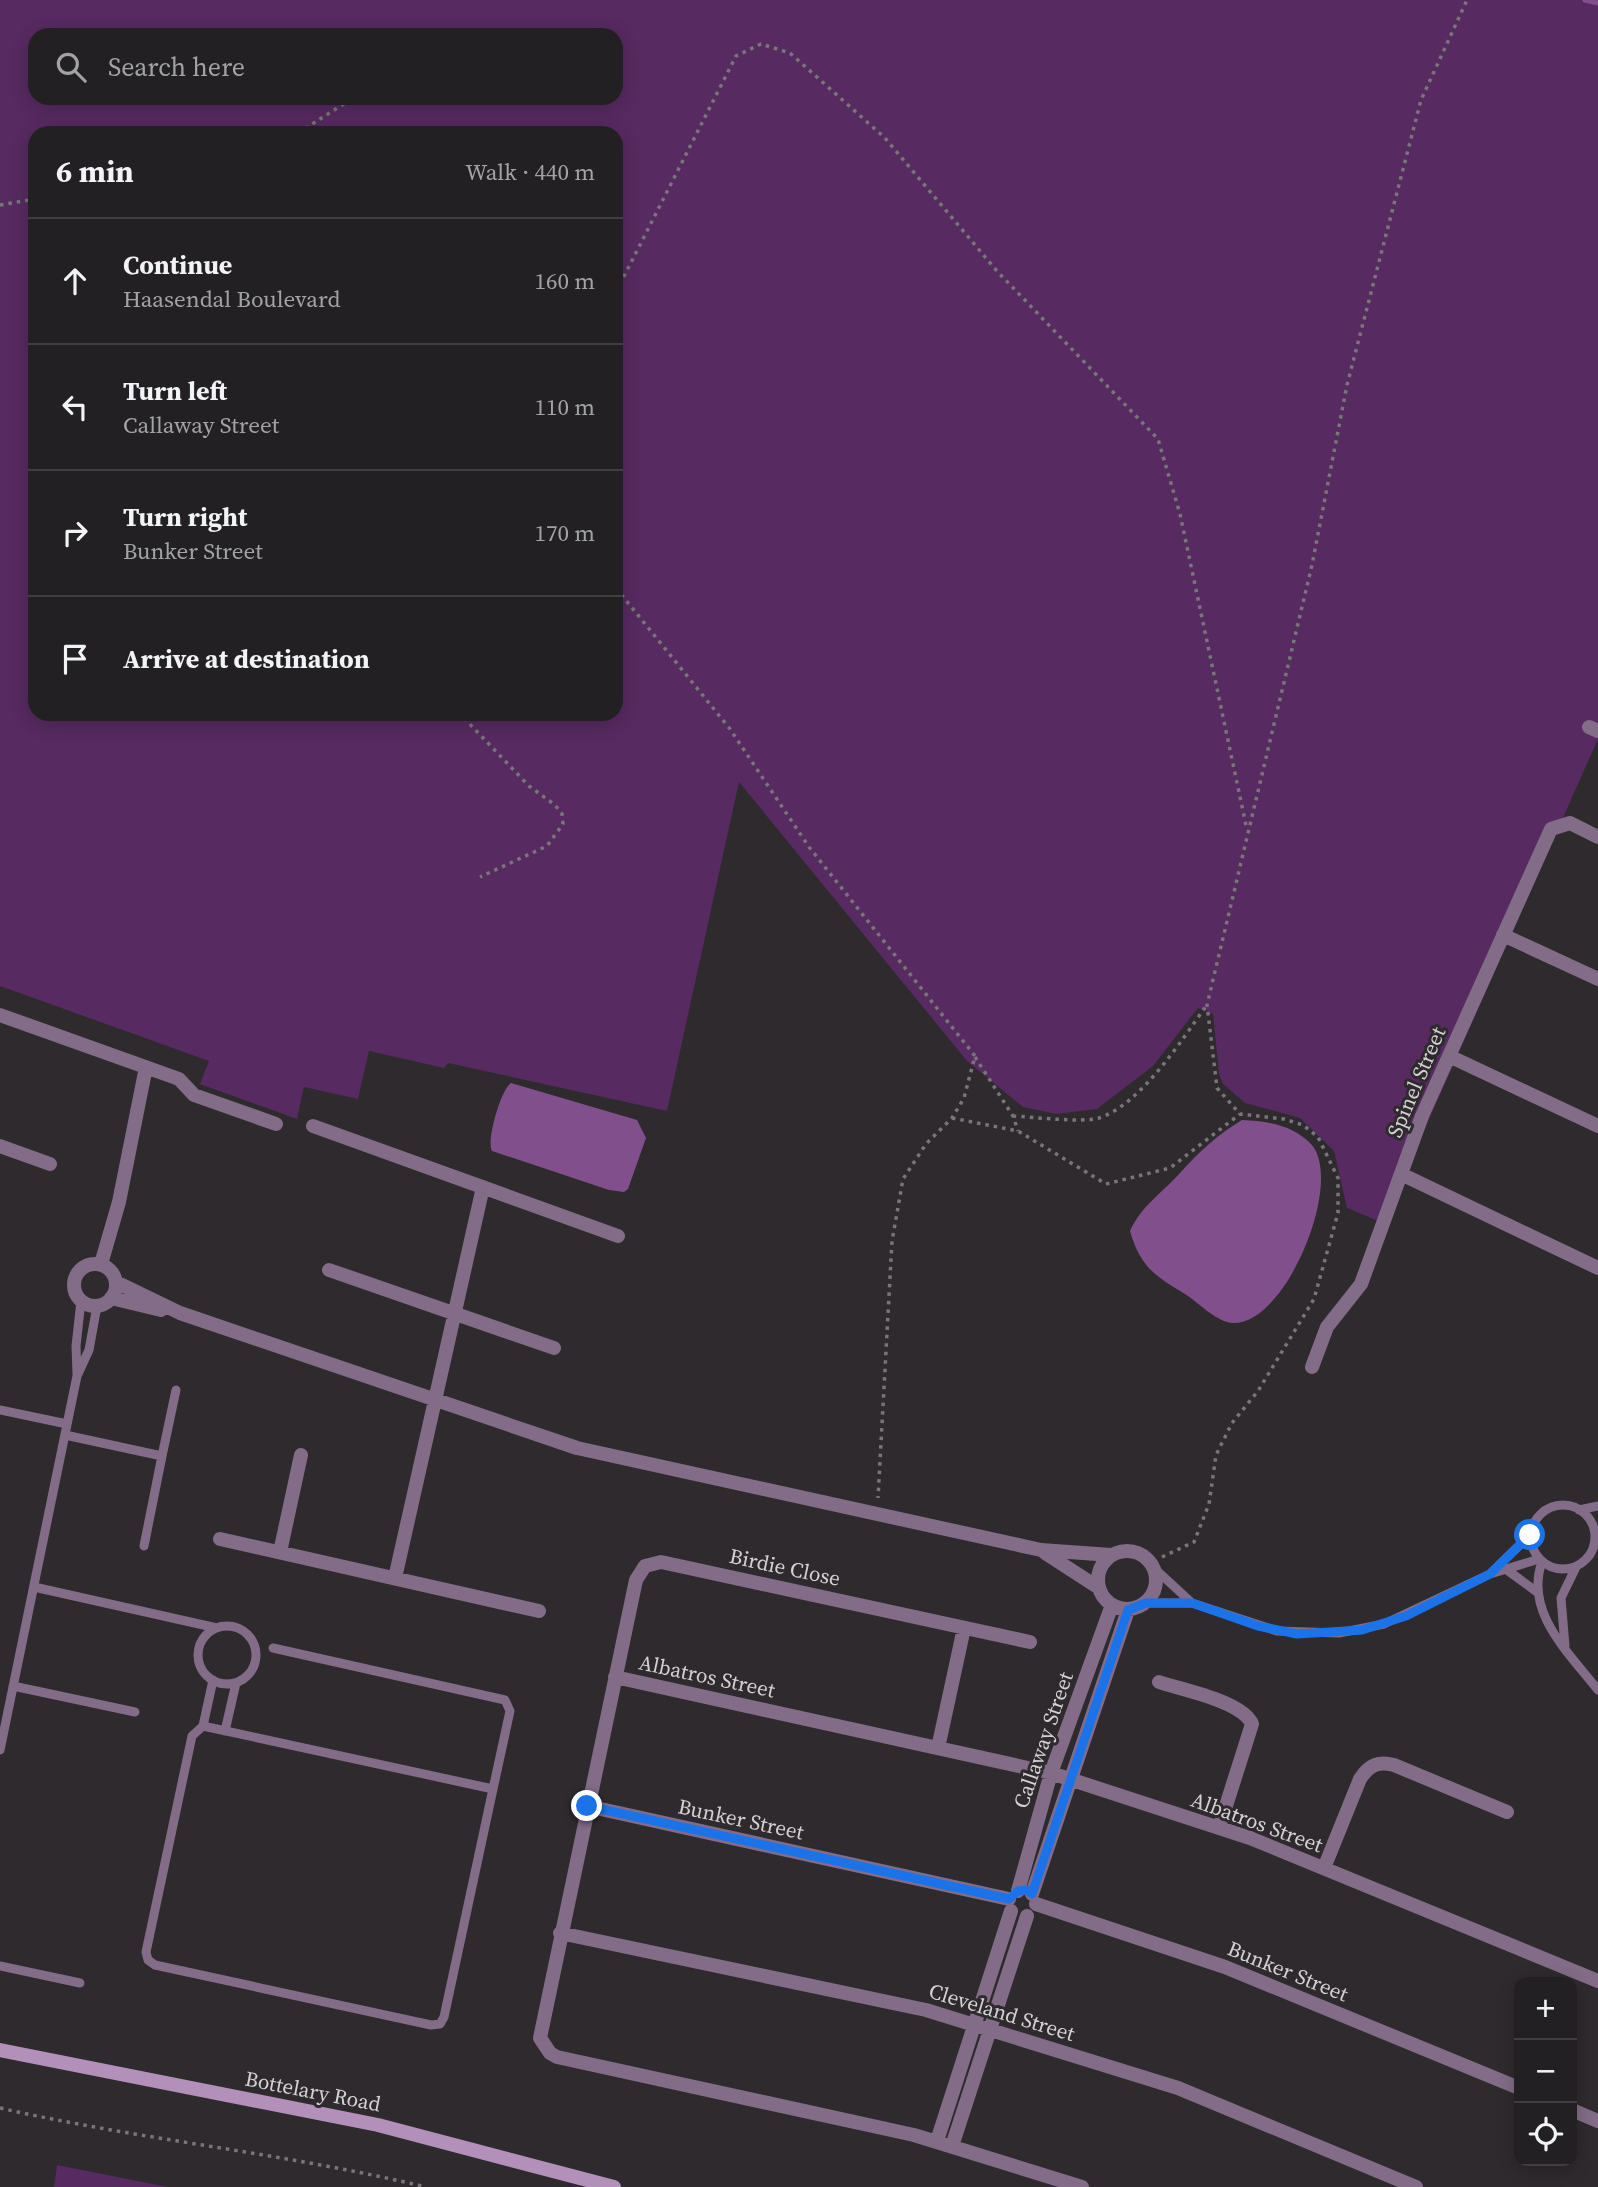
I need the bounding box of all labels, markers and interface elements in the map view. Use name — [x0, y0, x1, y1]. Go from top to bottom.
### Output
search box — [28, 28, 623, 105]
icon: search — [52, 48, 90, 86]
text: Search here — [108, 49, 245, 85]
text: 6 min — [56, 151, 134, 192]
text: Walk · 440 m — [465, 156, 595, 188]
text: Continue — [123, 247, 232, 283]
icon: ahead — [56, 262, 94, 300]
text: 160 m — [534, 265, 595, 297]
text: Haasendal Boulevard — [123, 283, 340, 315]
text: Turn left — [123, 373, 227, 409]
icon: left — [56, 388, 94, 426]
text: 110 m — [534, 391, 595, 423]
text: Callaway Street — [123, 409, 279, 441]
text: Turn right — [123, 499, 247, 535]
icon: right — [56, 514, 94, 552]
text: 170 m — [534, 517, 595, 549]
text: Bunker Street — [123, 535, 263, 567]
icon: arrive — [56, 640, 94, 678]
text: Arrive at destination — [123, 641, 370, 677]
street label: Spinel Street — [1380, 1022, 1452, 1142]
route start — [1514, 1519, 1545, 1550]
street label: Birdie Close — [727, 1541, 843, 1593]
street label: Albatros Street — [636, 1647, 778, 1705]
street label: Callaway Street — [1006, 1668, 1080, 1812]
street label: Albatros Street — [1187, 1785, 1327, 1859]
route end — [571, 1790, 602, 1821]
street label: Bunker Street — [676, 1792, 807, 1846]
street label: Bunker Street — [1223, 1934, 1353, 2008]
street label: Cleveland Street — [925, 1976, 1079, 2048]
map controls — [1514, 1977, 1577, 2166]
button: + — [1514, 1977, 1577, 2040]
button: − — [1514, 2040, 1577, 2103]
street label: Bottelary Road — [243, 2064, 384, 2118]
button: locate — [1514, 2103, 1577, 2166]

